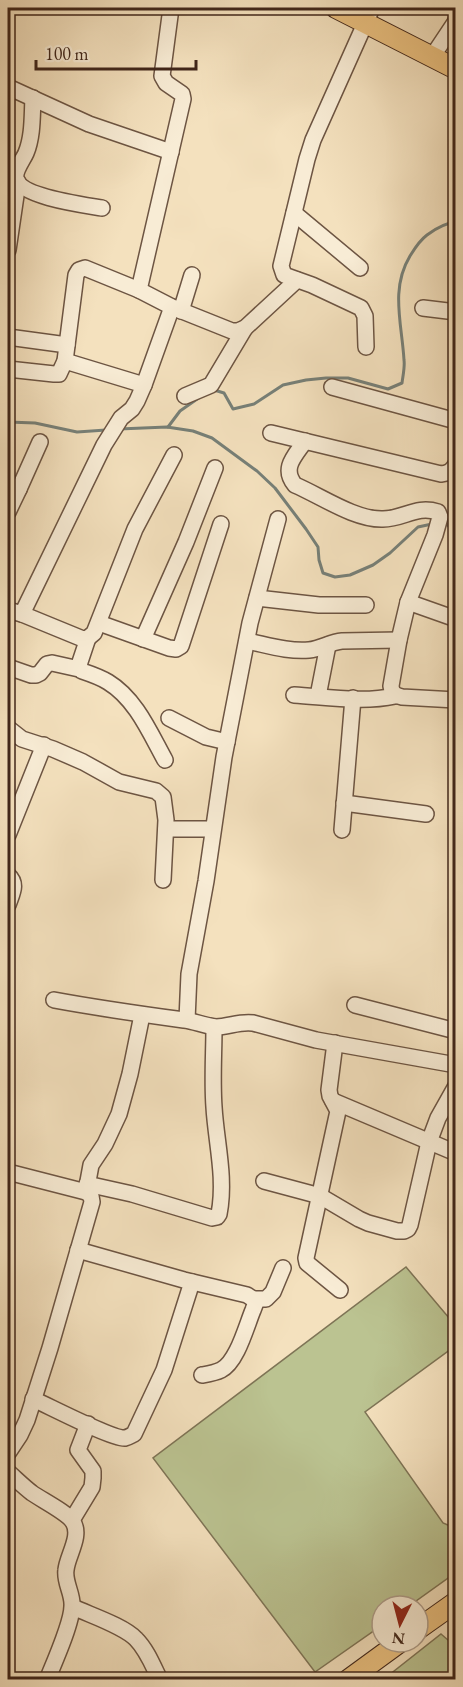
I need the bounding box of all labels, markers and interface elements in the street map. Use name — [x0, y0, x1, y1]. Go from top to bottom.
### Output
scale bar — [36, 33, 196, 71]
text: 100 m — [45, 42, 89, 65]
north arrow — [370, 1594, 430, 1654]
text: N — [391, 1627, 406, 1650]

